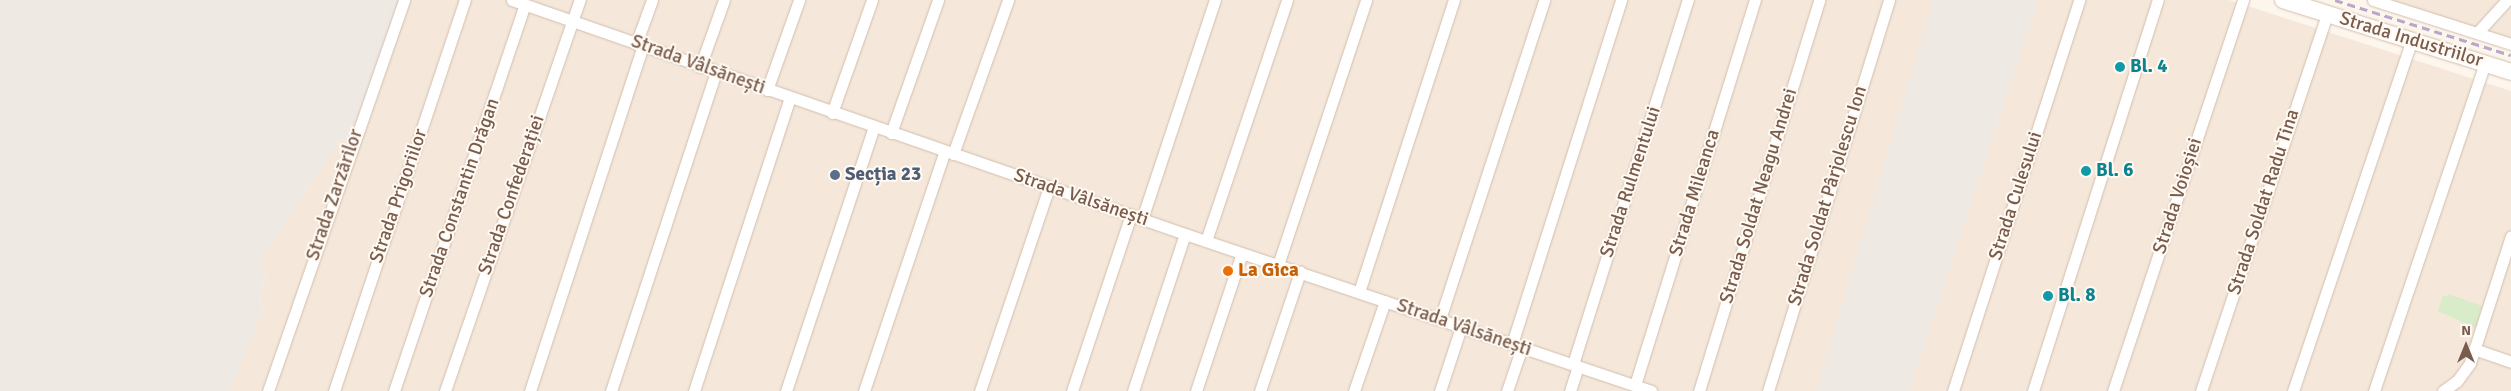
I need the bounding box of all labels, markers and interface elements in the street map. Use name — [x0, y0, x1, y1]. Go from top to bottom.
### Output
street label: Strada Industriilor — [2337, 7, 2485, 73]
street label: Strada Vâlsănești — [628, 30, 768, 100]
place label: Bl. 4 — [2130, 56, 2168, 78]
marker: Bl. 4 — [2114, 61, 2126, 73]
street label: Strada Soldat Pârjolescu Ion — [1784, 83, 1872, 309]
street label: Strada Soldat Neagu Andrei — [1715, 86, 1803, 306]
street label: Strada Constantin Drăgan — [415, 95, 505, 301]
street label: Strada Rulmentului — [1596, 104, 1666, 260]
street label: Strada Soldat Radu Tina — [2223, 106, 2305, 298]
street label: Strada Confederației — [474, 112, 550, 278]
street label: Strada Zarzărilor — [302, 126, 368, 264]
street label: Strada Prigoriilor — [365, 126, 433, 266]
street label: Strada Mileanca — [1665, 127, 1725, 259]
street label: Strada Culesului — [1985, 129, 2047, 263]
street label: Strada Voioșiei — [2149, 135, 2207, 257]
place label: Bl. 6 — [2096, 160, 2134, 182]
place label: Secția 23 — [845, 164, 921, 186]
street label: Strada Vâlsănești — [1011, 164, 1151, 232]
marker: Bl. 6 — [2080, 165, 2092, 177]
marker: Secția 23 — [829, 169, 841, 181]
place label: La Gica — [1238, 260, 1299, 282]
marker: La Gica — [1222, 265, 1234, 277]
place label: Bl. 8 — [2058, 285, 2096, 307]
marker: Bl. 8 — [2042, 290, 2054, 302]
street label: Strada Vâlsănești — [1394, 294, 1534, 362]
north arrow — [2441, 321, 2491, 371]
text: N — [2461, 322, 2471, 339]

